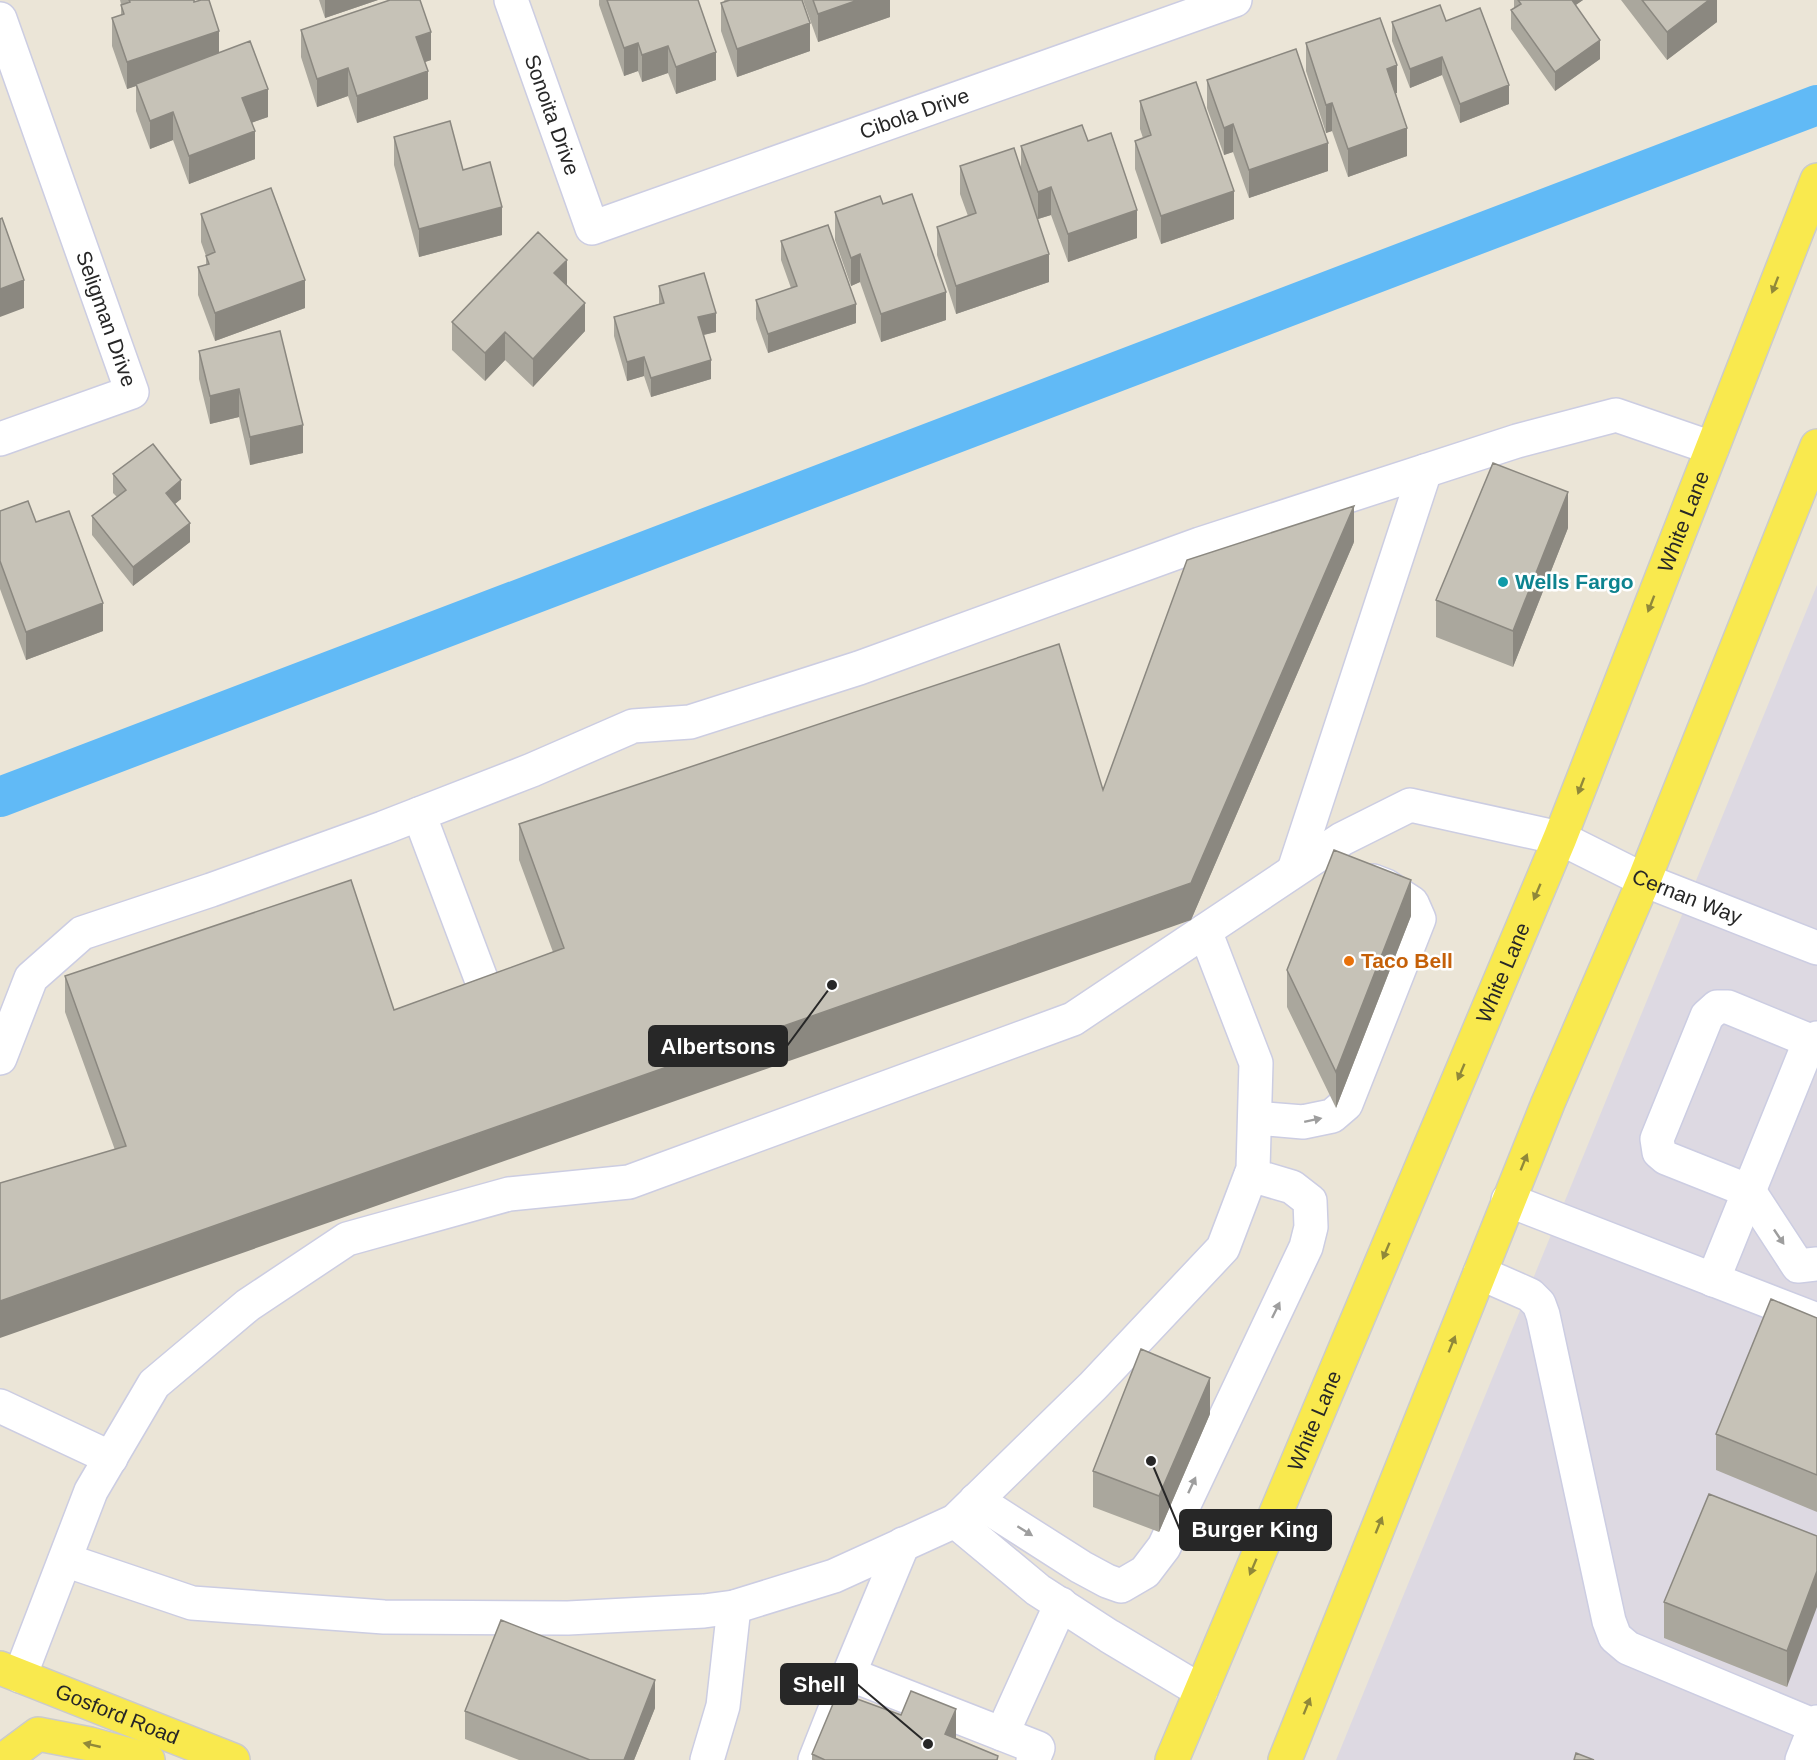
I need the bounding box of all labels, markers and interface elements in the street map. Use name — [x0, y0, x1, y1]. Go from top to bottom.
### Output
street label: Sonoita Drive — [520, 52, 584, 178]
street label: Cibola Drive — [856, 83, 972, 143]
street label: Seligman Drive — [72, 248, 141, 390]
one-way arrow — [1770, 277, 1780, 295]
street label: White Lane — [1653, 468, 1713, 575]
place label: Wells Fargo — [1515, 570, 1634, 593]
marker: Wells Fargo — [1496, 575, 1510, 589]
one-way arrow — [1646, 595, 1655, 613]
one-way arrow — [1575, 777, 1585, 795]
street label: Cernan Way — [1628, 864, 1746, 928]
one-way arrow — [1532, 883, 1541, 901]
street label: White Lane — [1472, 919, 1534, 1026]
place label: Taco Bell — [1361, 949, 1453, 972]
marker: Taco Bell — [1342, 954, 1356, 968]
callout: Albertsons — [649, 1026, 787, 1066]
text: Albertsons — [661, 1034, 775, 1059]
one-way arrow — [1456, 1063, 1466, 1081]
one-way arrow — [1304, 1115, 1323, 1124]
one-way arrow — [1519, 1153, 1529, 1171]
one-way arrow — [1773, 1228, 1784, 1245]
one-way arrow — [1381, 1243, 1391, 1261]
one-way arrow — [1272, 1301, 1281, 1318]
one-way arrow — [1447, 1334, 1457, 1352]
street label: White Lane — [1283, 1367, 1345, 1474]
one-way arrow — [1187, 1476, 1197, 1494]
callout: Burger King — [1180, 1510, 1331, 1550]
one-way arrow — [1374, 1515, 1384, 1533]
text: Burger King — [1191, 1517, 1319, 1542]
one-way arrow — [1017, 1526, 1034, 1537]
one-way arrow — [1249, 1558, 1258, 1575]
callout: Shell — [781, 1664, 857, 1704]
text: Shell — [793, 1672, 845, 1697]
street label: Gosford Road — [52, 1679, 182, 1749]
one-way arrow — [1302, 1696, 1312, 1714]
one-way arrow — [83, 1740, 101, 1750]

